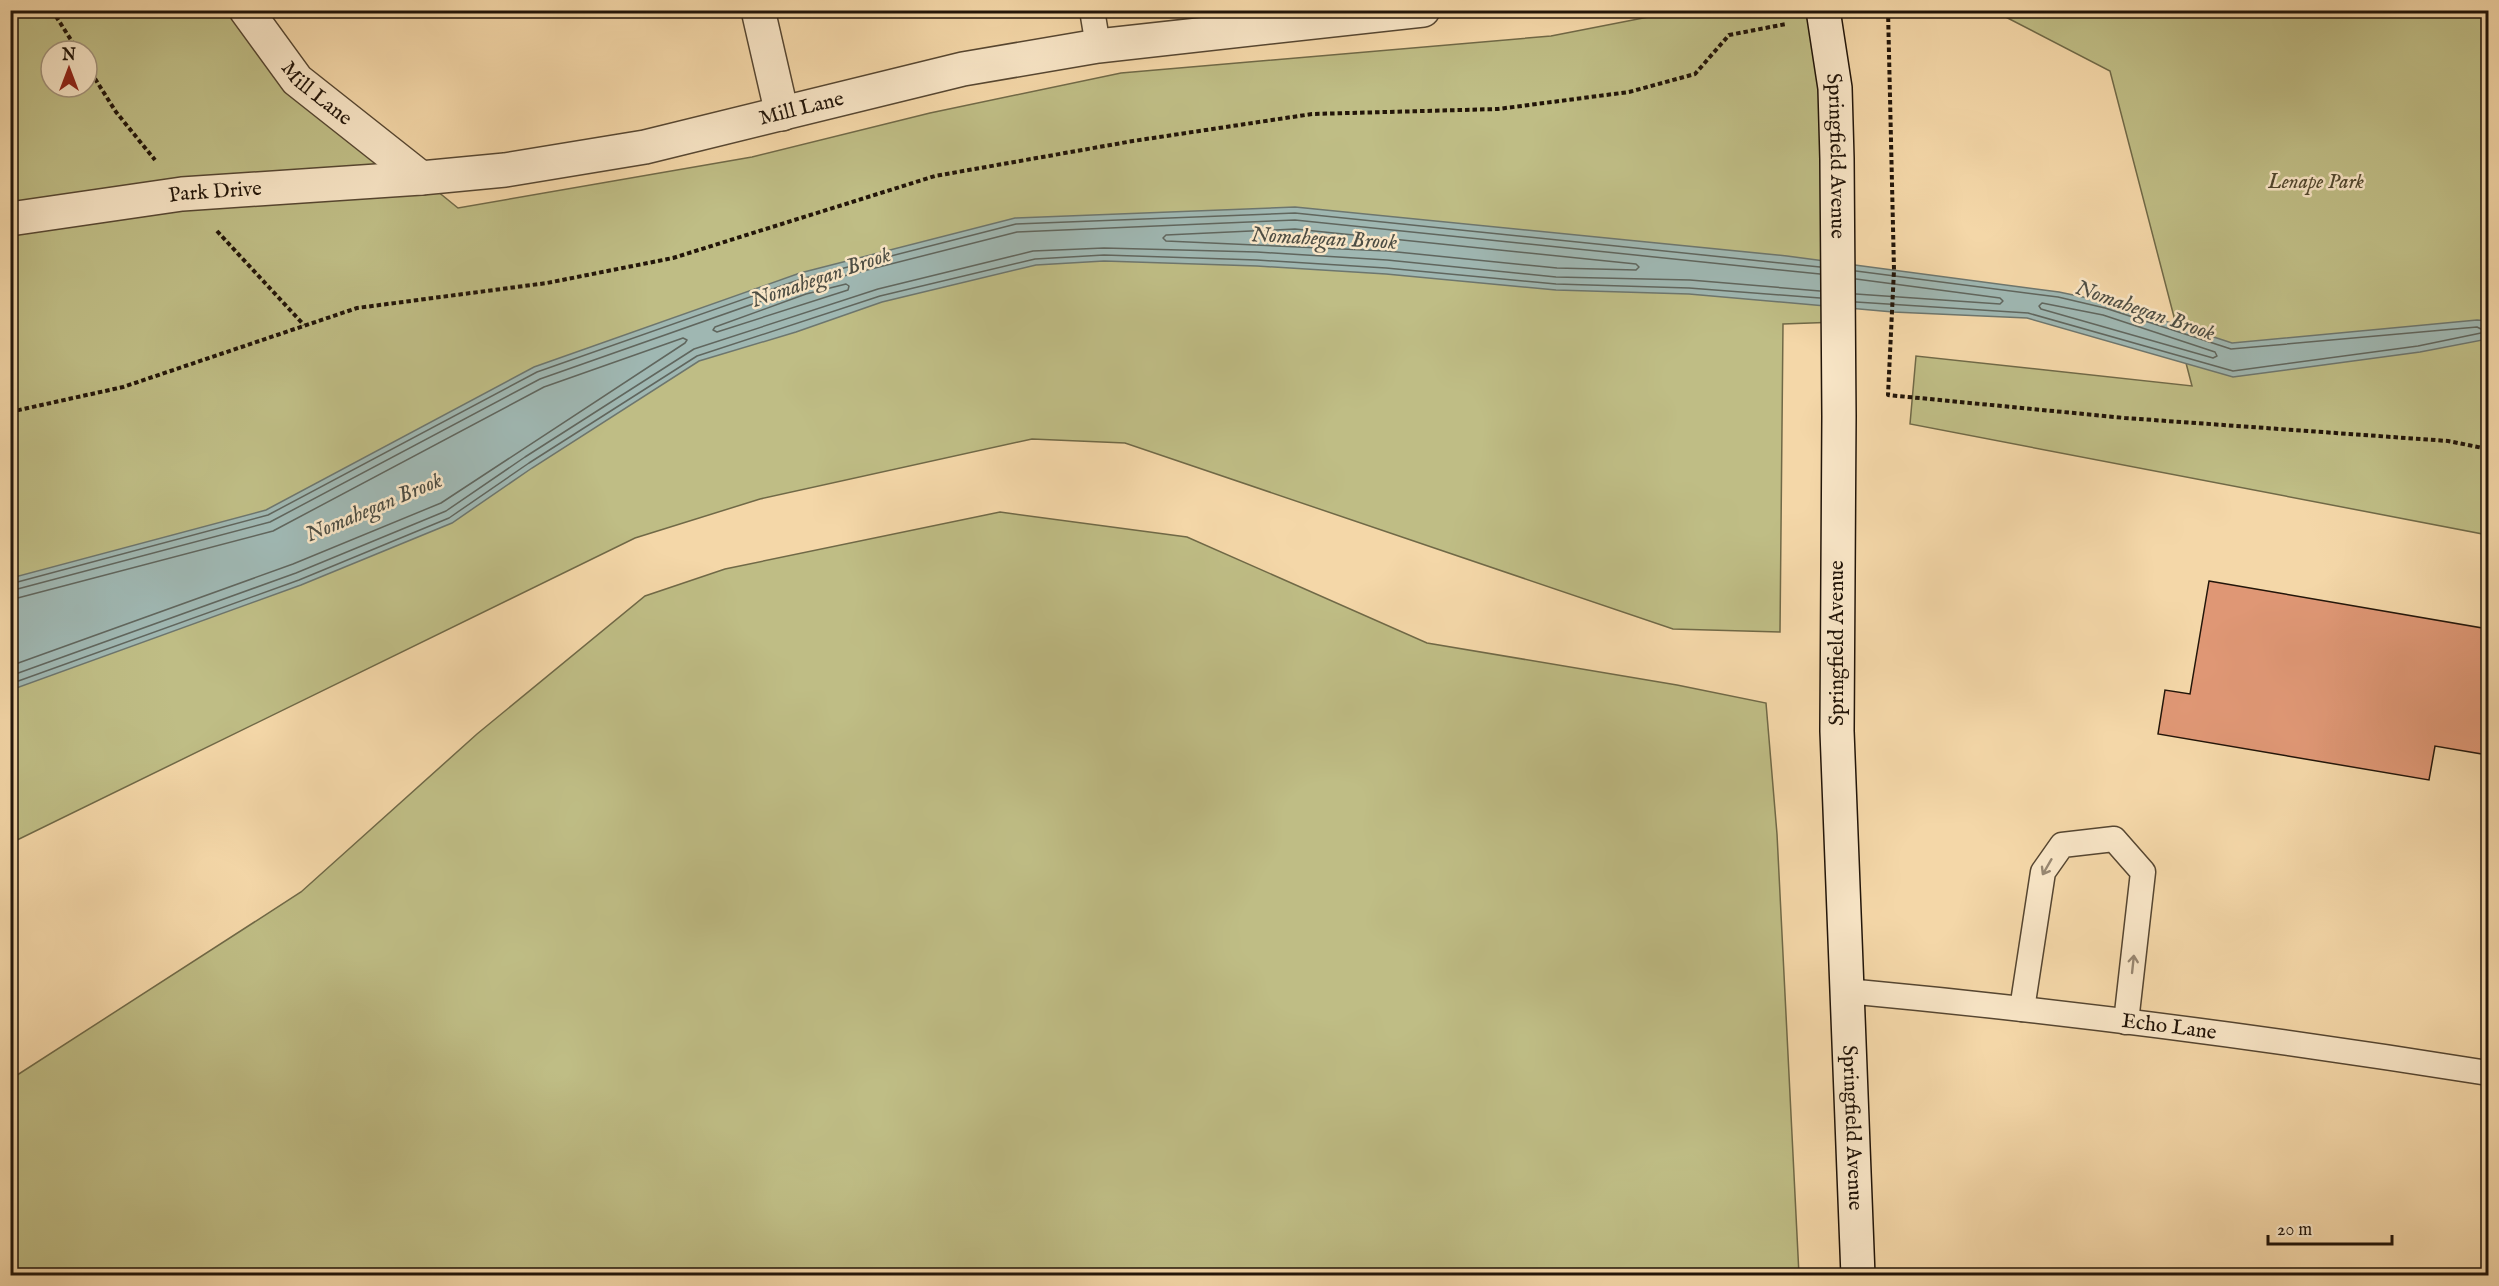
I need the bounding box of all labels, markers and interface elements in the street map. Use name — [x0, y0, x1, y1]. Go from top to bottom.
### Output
north arrow — [39, 39, 99, 99]
text: N — [61, 46, 76, 66]
street label: Mill Lane — [274, 56, 358, 132]
street label: Springfield Avenue — [1819, 71, 1851, 239]
street label: Mill Lane — [756, 85, 847, 132]
park label: Lenape Park — [2267, 169, 2365, 196]
street label: Park Drive — [167, 175, 263, 209]
water label: Nomahegan Brook — [1250, 221, 1398, 257]
water label: Nomahegan Brook — [747, 241, 895, 315]
water label: Nomahegan Brook — [2071, 274, 2219, 348]
water label: Nomahegan Brook — [301, 466, 447, 549]
street label: Springfield Avenue — [1824, 560, 1851, 726]
one-way arrow — [2041, 859, 2053, 876]
one-way arrow — [2128, 955, 2139, 974]
street label: Echo Lane — [2120, 1007, 2218, 1046]
street label: Springfield Avenue — [1836, 1044, 1869, 1211]
scale bar — [2268, 1208, 2392, 1246]
text: 20 m — [2277, 1219, 2312, 1242]

